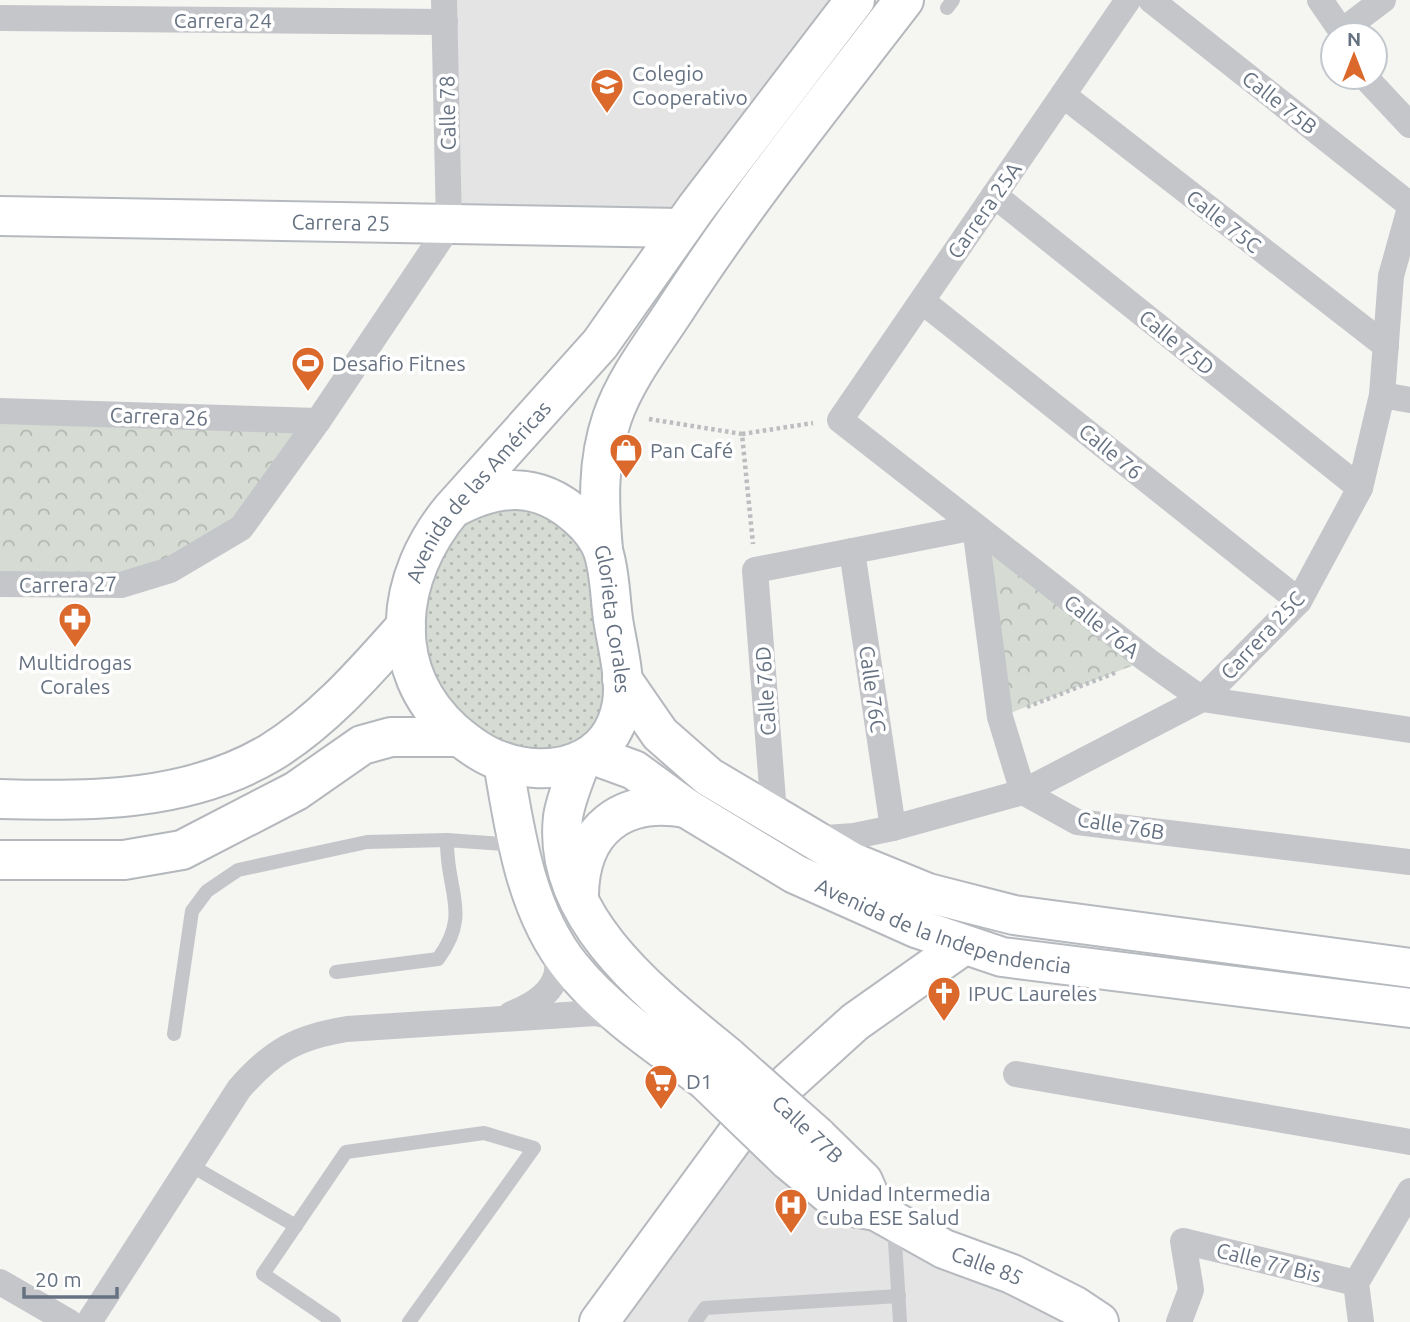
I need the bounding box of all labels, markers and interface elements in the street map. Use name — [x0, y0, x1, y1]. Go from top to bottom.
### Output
street label: Carrera 24 — [174, 8, 272, 32]
north arrow — [1319, 21, 1389, 91]
text: N — [1347, 28, 1361, 50]
place label: Colegio Cooperativo — [632, 61, 748, 109]
street label: Calle 75B — [1238, 65, 1322, 139]
school or university icon: Colegio Cooperativo — [588, 66, 626, 115]
street label: Calle 78 — [434, 75, 460, 151]
street label: Carrera 25A — [942, 157, 1026, 263]
street label: Calle 75C — [1182, 185, 1266, 258]
street label: Carrera 25 — [291, 209, 390, 235]
street label: Calle 75D — [1135, 304, 1219, 380]
sports icon: Desafio Fitnes — [289, 344, 327, 393]
place label: Desafio Fitnes — [332, 351, 466, 375]
street label: Avenida de las Américas — [401, 396, 555, 586]
street label: Carrera 26 — [109, 402, 209, 430]
street label: Calle 76 — [1074, 418, 1148, 484]
shop icon: Pan Café — [607, 431, 645, 480]
place label: Pan Café — [650, 438, 733, 462]
street label: Glorieta Corales — [590, 541, 635, 693]
street label: Carrera 27 — [19, 571, 117, 597]
street label: Carrera 25C — [1215, 586, 1309, 684]
street label: Calle 76A — [1060, 589, 1145, 663]
pharmacy icon: Multidrogas Corales — [56, 600, 94, 649]
street label: Calle 76C — [855, 644, 891, 734]
street label: Calle 76D — [750, 645, 780, 737]
place label: Multidrogas Corales — [18, 650, 132, 698]
street label: Calle 76B — [1076, 806, 1166, 844]
street label: Avenida de la Independencia — [812, 873, 1073, 978]
church icon: IPUC Laureles — [925, 974, 963, 1023]
place label: IPUC Laureles — [968, 981, 1097, 1005]
supermarket icon: D1 — [642, 1062, 680, 1111]
place label: D1 — [686, 1069, 713, 1093]
street label: Calle 77B — [768, 1090, 848, 1168]
place label: Unidad Intermedia Cuba ESE Salud — [816, 1181, 991, 1229]
hospital icon: Unidad Intermedia Cuba ESE Salud — [772, 1186, 810, 1235]
street label: Calle 77 Bis — [1214, 1237, 1324, 1287]
street label: Calle 85 — [948, 1241, 1027, 1290]
scale bar — [24, 1256, 117, 1300]
text: 20 m — [35, 1267, 82, 1291]

